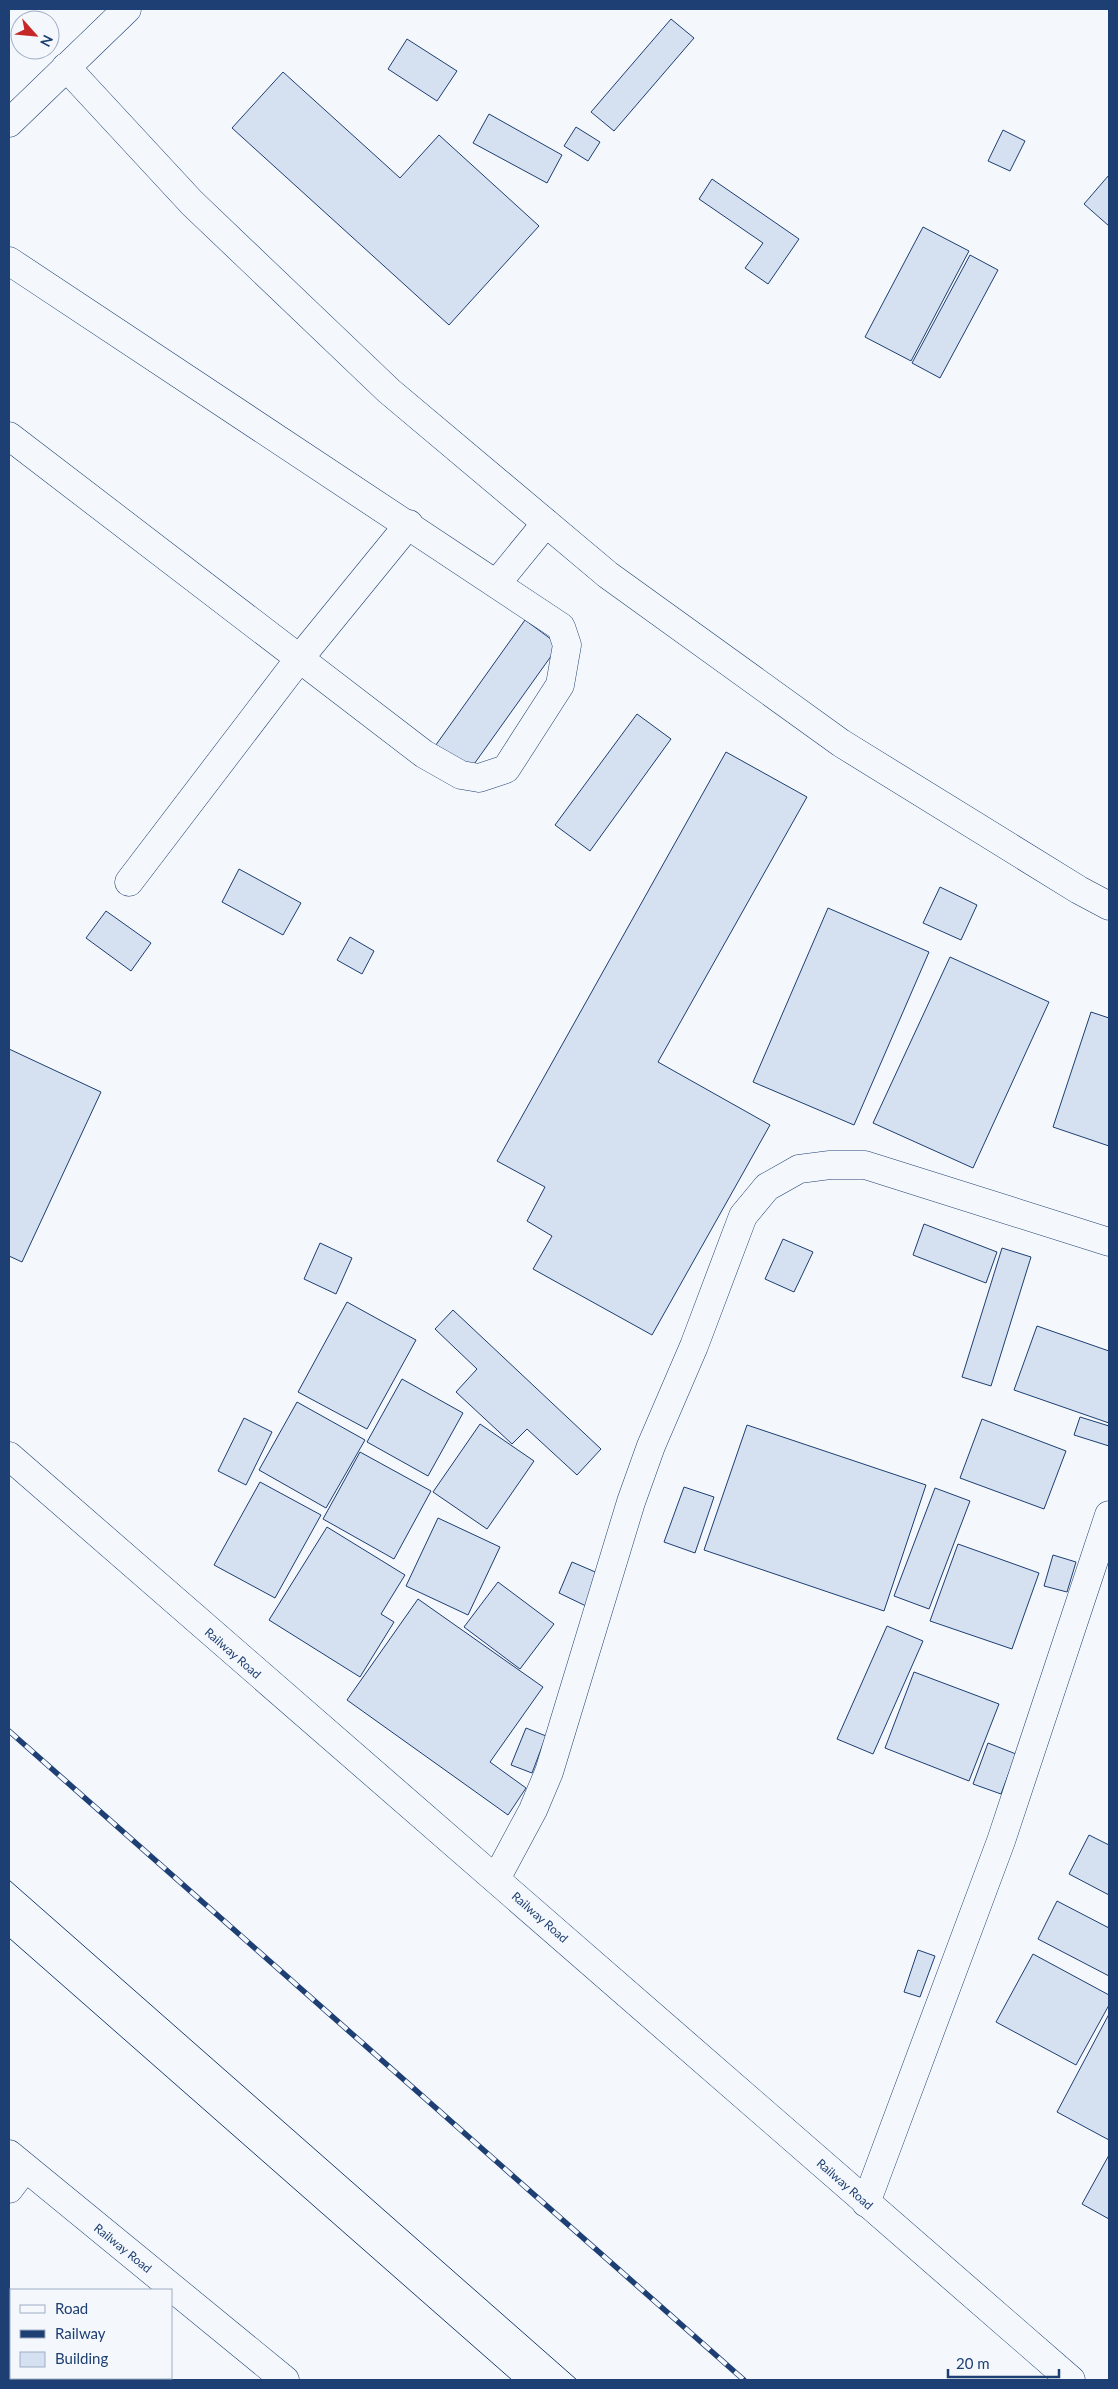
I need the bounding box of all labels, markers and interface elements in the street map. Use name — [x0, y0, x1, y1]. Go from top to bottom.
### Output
north arrow — [10, 10, 60, 60]
text: N — [37, 32, 57, 50]
street label: Railway Road — [202, 1624, 264, 1682]
street label: Railway Road — [509, 1888, 571, 1946]
street label: Railway Road — [814, 2155, 876, 2213]
street label: Railway Road — [91, 2220, 155, 2276]
legend — [10, 2289, 172, 2379]
text: Road — [55, 2299, 88, 2317]
text: Railway — [55, 2324, 106, 2342]
scale bar — [948, 2346, 1059, 2378]
text: Building — [55, 2349, 108, 2367]
text: 20 m — [956, 2354, 990, 2372]

